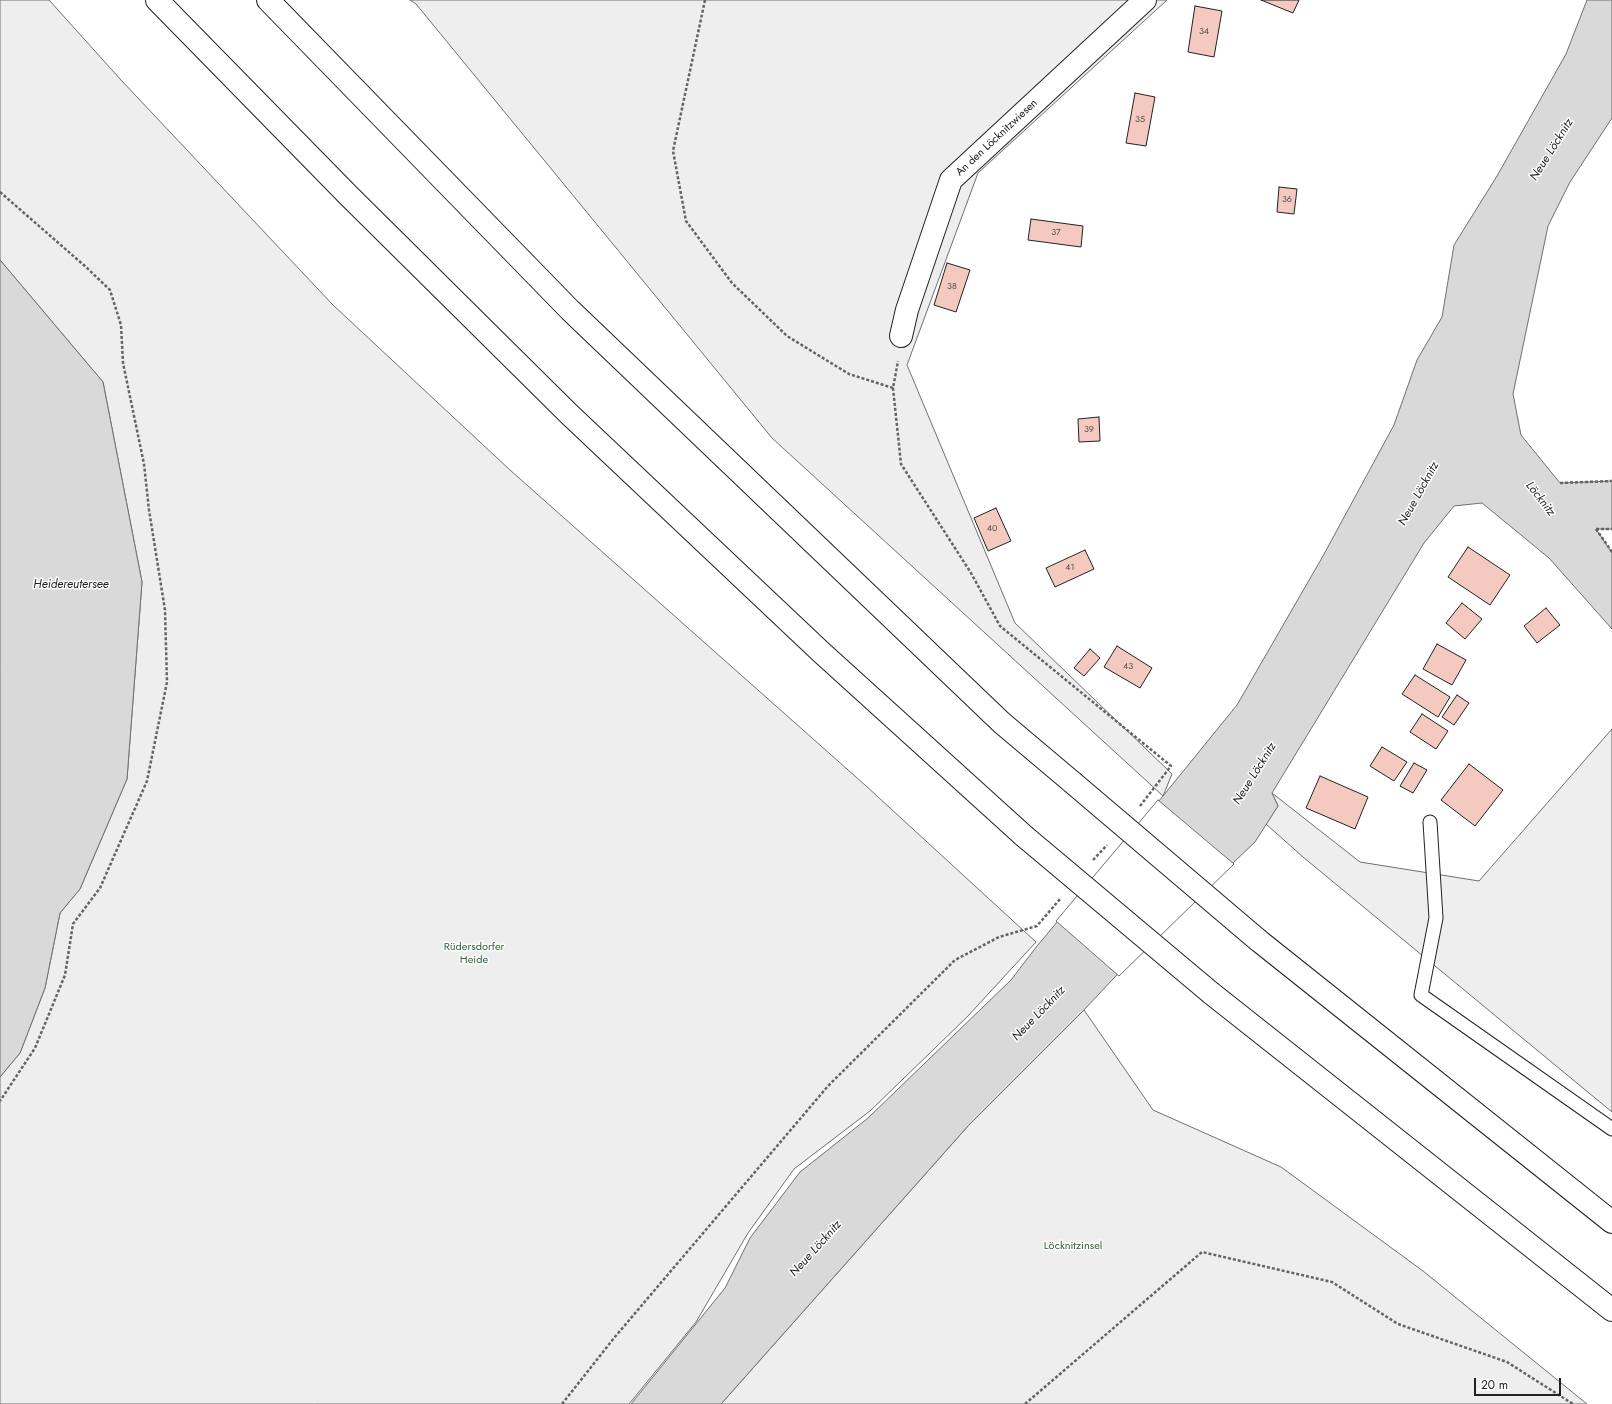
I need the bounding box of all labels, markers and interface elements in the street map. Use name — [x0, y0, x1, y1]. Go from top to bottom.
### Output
house number: 34 — [1199, 27, 1209, 37]
street label: An den Löcknitzwiesen — [953, 97, 1041, 179]
house number: 35 — [1135, 115, 1145, 125]
water label: Neue Löcknitz — [1527, 116, 1577, 184]
house number: 36 — [1282, 195, 1292, 205]
house number: 37 — [1051, 228, 1061, 238]
house number: 38 — [947, 282, 957, 292]
house number: 39 — [1084, 425, 1094, 435]
water label: Neue Löcknitz — [1396, 460, 1442, 528]
water label: Löcknitz — [1522, 479, 1558, 519]
house number: 40 — [987, 524, 997, 534]
house number: 41 — [1065, 563, 1075, 573]
water label: Heidereutersee — [33, 578, 109, 592]
house number: 43 — [1123, 662, 1133, 672]
water label: Neue Löcknitz — [1230, 740, 1280, 808]
park label: Rüdersdorfer Heide — [444, 940, 504, 966]
water label: Neue Löcknitz — [1009, 984, 1069, 1044]
water label: Neue Löcknitz — [787, 1218, 845, 1280]
park label: Löcknitzinsel — [1044, 1239, 1102, 1253]
scale bar — [1476, 1370, 1563, 1396]
text: 20 m — [1481, 1376, 1508, 1394]

